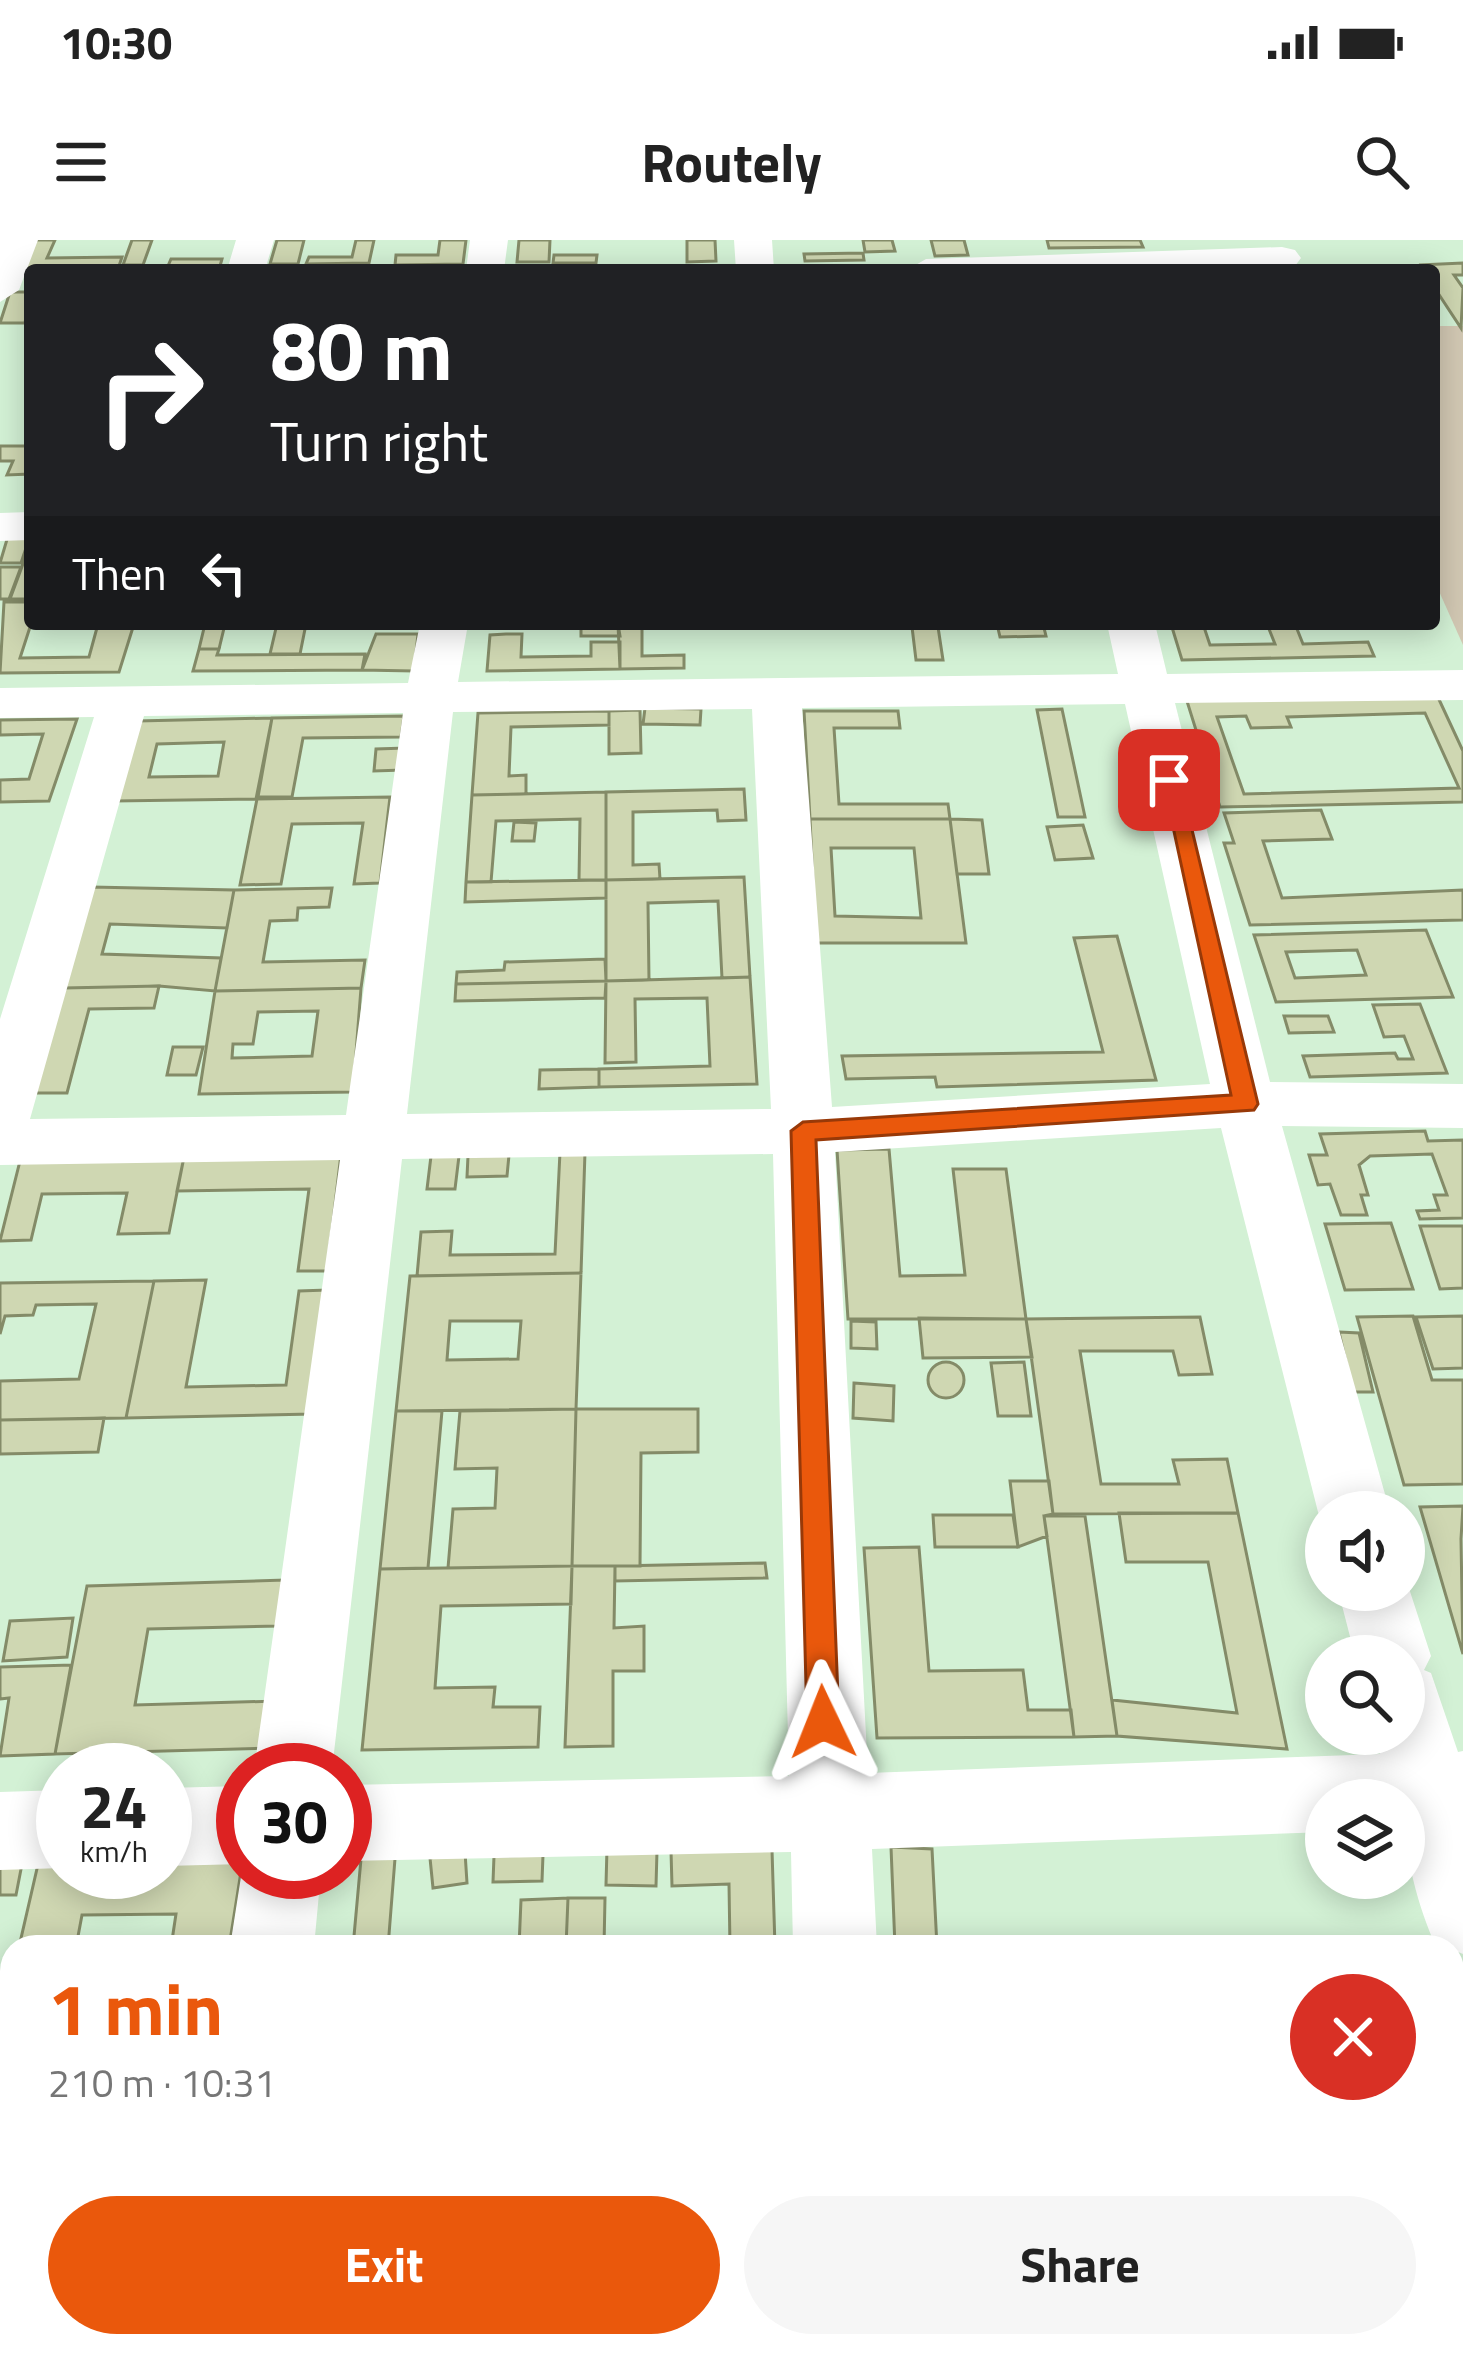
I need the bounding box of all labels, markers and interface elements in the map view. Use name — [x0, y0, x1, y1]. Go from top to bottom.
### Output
text: 10:30 — [60, 8, 172, 76]
text: Routely — [641, 121, 822, 203]
icon: menu — [48, 129, 114, 195]
icon: search — [1349, 129, 1415, 195]
text: 80 m — [270, 285, 453, 413]
icon: right — [72, 312, 228, 468]
text: Turn right — [270, 400, 488, 482]
text: Then — [72, 539, 167, 607]
icon: left — [191, 540, 257, 606]
pin — [1118, 729, 1220, 831]
icon: arrive — [1136, 747, 1202, 813]
map controls — [1305, 1491, 1425, 1899]
button: sound — [1305, 1491, 1425, 1611]
button: search — [1305, 1635, 1425, 1755]
position arrow — [760, 1659, 886, 1785]
speed limit sign: 30 — [216, 1743, 372, 1899]
text: 24 — [80, 1760, 148, 1851]
button: layers — [1305, 1779, 1425, 1899]
text: km/h — [80, 1828, 148, 1874]
text: 1 min — [48, 1953, 223, 2063]
button: close — [1290, 1974, 1416, 2100]
text: 210 m · 10:31 — [48, 2053, 276, 2112]
button: Exit — [48, 2196, 720, 2334]
button: Share — [744, 2196, 1416, 2334]

